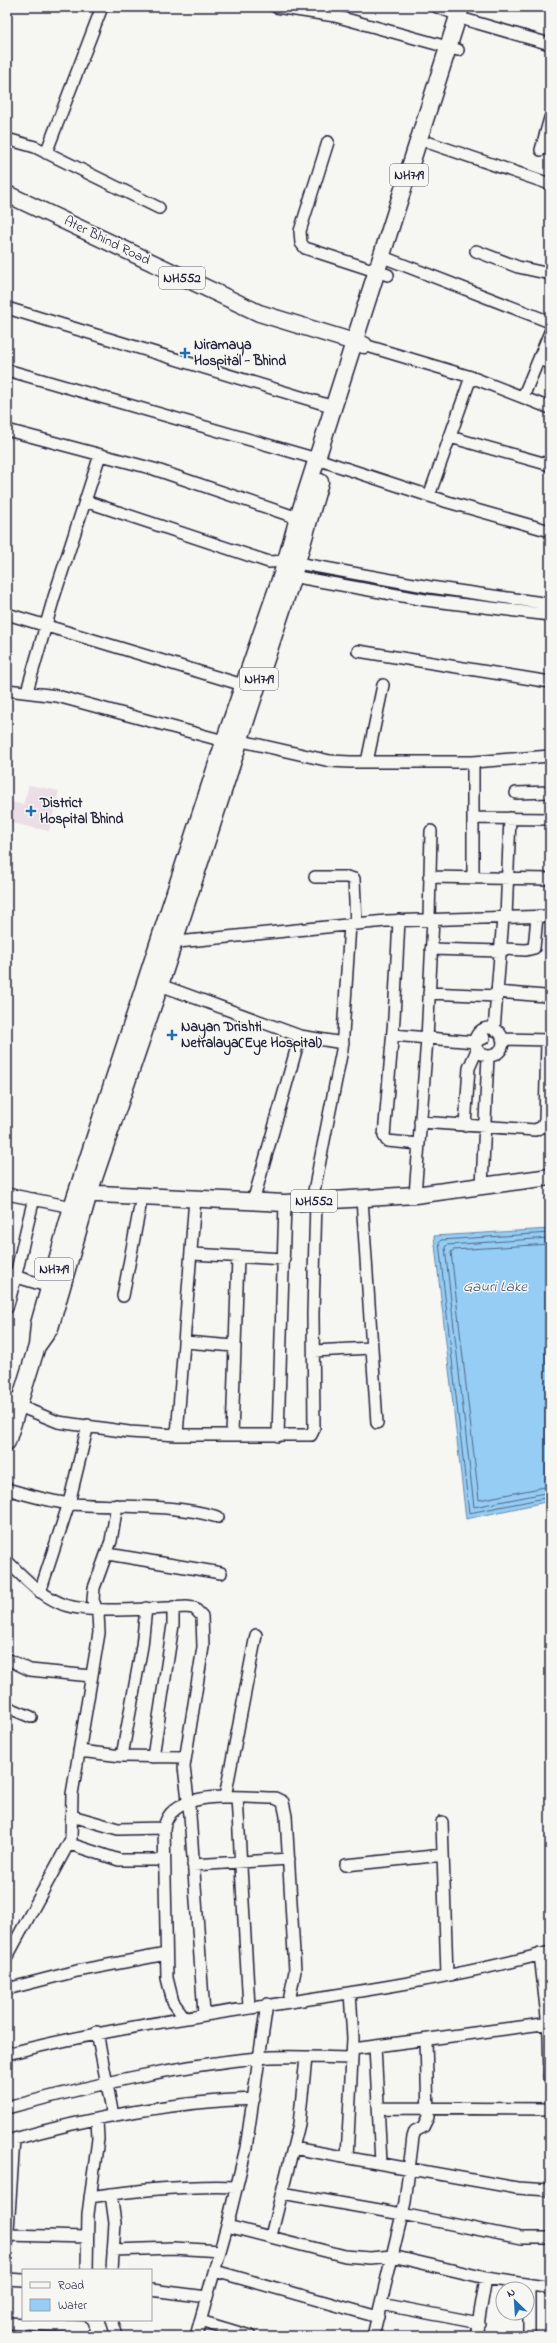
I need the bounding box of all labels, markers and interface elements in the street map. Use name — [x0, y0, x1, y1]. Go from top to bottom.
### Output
road number: NH719 — [390, 164, 428, 186]
street label: Ater Bhind Road — [60, 211, 154, 271]
road number: NH552 — [159, 267, 205, 289]
place label: Niramaya Hospital - Bhind — [194, 335, 286, 372]
marker: Niramaya Hospital - Bhind — [179, 347, 191, 359]
road number: NH719 — [240, 668, 278, 690]
place label: District Hospital Bhind — [39, 793, 123, 830]
marker: District Hospital Bhind — [25, 805, 37, 817]
place label: Nayan Drishti Netralaya(Eye Hospital) — [181, 1017, 323, 1056]
marker: Nayan Drishti Netralaya(Eye Hospital) — [166, 1029, 178, 1041]
road number: NH552 — [291, 1190, 337, 1212]
road number: NH719 — [35, 1258, 73, 1280]
water label: Gauri Lake — [463, 1276, 528, 1298]
legend — [22, 2269, 152, 2321]
text: Road — [58, 2277, 84, 2295]
north arrow — [495, 2281, 535, 2321]
text: N — [504, 2284, 518, 2302]
text: Water — [58, 2297, 87, 2315]

